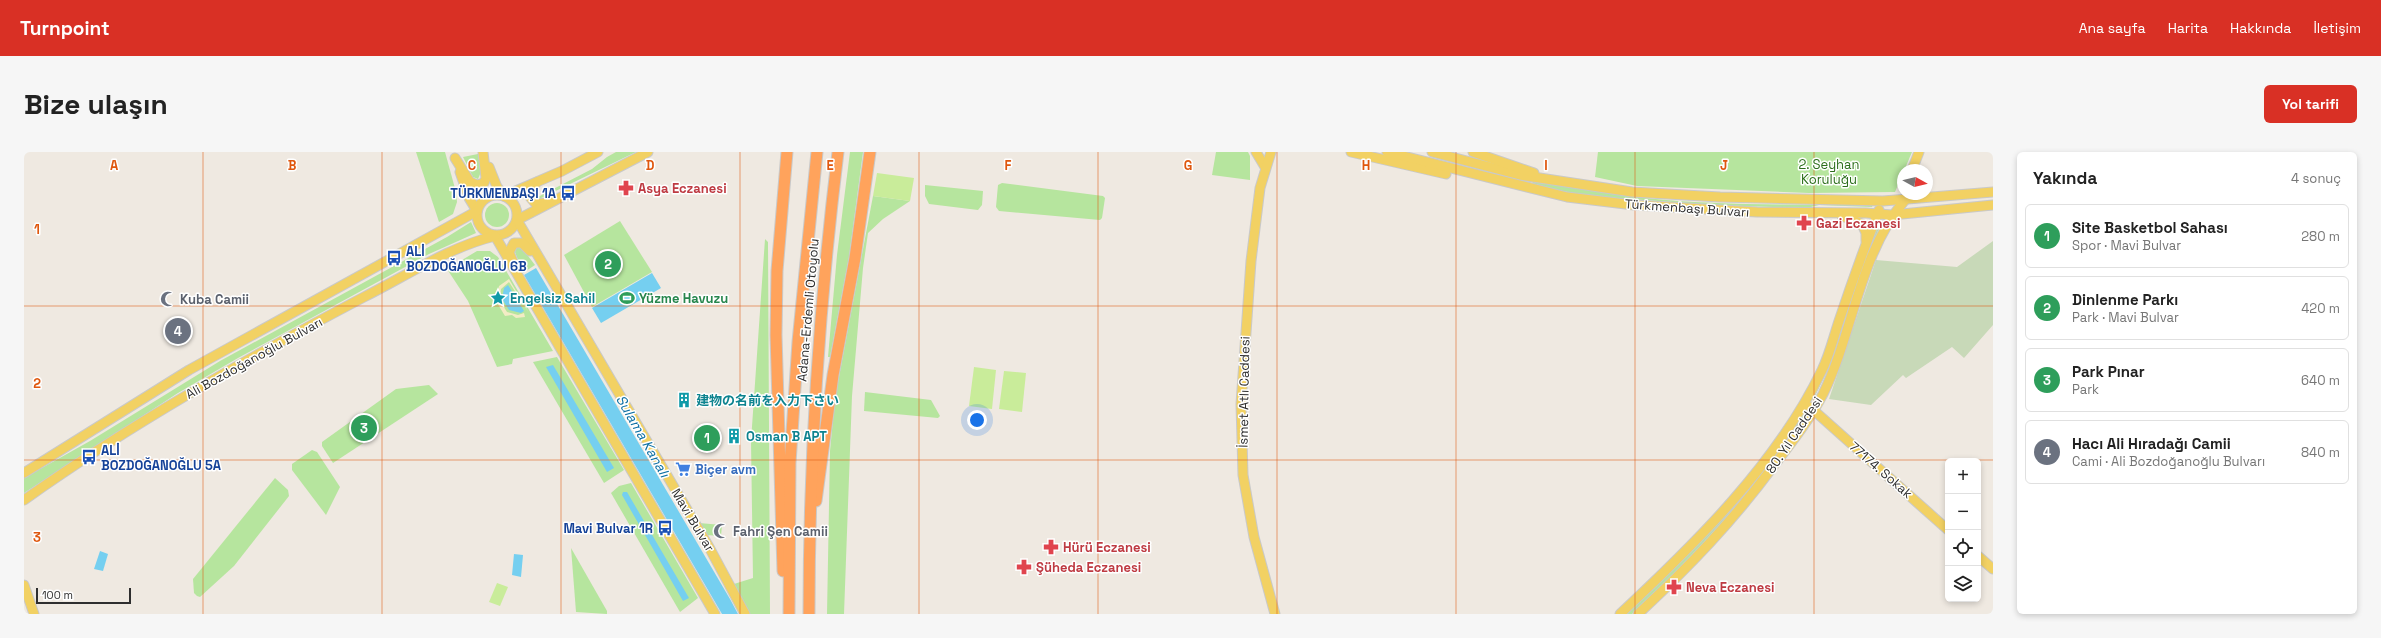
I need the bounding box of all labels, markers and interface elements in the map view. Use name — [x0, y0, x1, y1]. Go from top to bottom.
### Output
text: Turnpoint — [20, 16, 110, 41]
text: Ana sayfa — [2079, 19, 2146, 37]
text: Harita — [2168, 19, 2208, 37]
text: Hakkında — [2230, 19, 2291, 37]
text: İletişim — [2313, 19, 2361, 37]
button: Yol tarifi — [2264, 85, 2357, 123]
text: Bize ulaşın — [24, 86, 168, 122]
park label: 2. Seyhan Koruluğu — [1798, 156, 1860, 188]
text: A — [110, 157, 119, 174]
text: B — [288, 157, 297, 174]
text: C — [468, 157, 476, 174]
text: D — [646, 157, 655, 174]
text: E — [826, 157, 834, 174]
text: F — [1005, 157, 1012, 174]
text: G — [1184, 157, 1192, 174]
text: H — [1362, 157, 1370, 174]
text: I — [1544, 157, 1548, 174]
text: J — [1720, 157, 1728, 174]
north arrow — [1897, 164, 1933, 200]
text: Yakında — [2033, 167, 2097, 189]
text: 4 sonuç — [2291, 170, 2341, 187]
pharmacy icon: Asya Eczanesi — [617, 179, 635, 197]
place label: Asya Eczanesi — [638, 180, 727, 197]
bus stop icon: TÜRKMENBAŞI 1A — [559, 184, 577, 202]
place label: TÜRKMENBAŞI 1A — [450, 185, 557, 202]
street label: Türkmenbaşı Bulvarı — [1624, 195, 1750, 221]
pharmacy icon: Gazi Eczanesi — [1795, 214, 1813, 232]
place label: Gazi Eczanesi — [1816, 215, 1900, 232]
text: Site Basketbol Sahası — [2072, 218, 2228, 237]
text: 1 — [34, 221, 40, 238]
text: 1 — [2044, 228, 2050, 245]
text: 280 m — [2301, 228, 2340, 245]
text: Spor · Mavi Bulvar — [2072, 237, 2181, 254]
street label: Adana-Erdemli Otoyolu — [793, 238, 823, 382]
place label: ALİ BOZDOĞANOĞLU 6B — [406, 243, 527, 275]
bus stop icon: ALİ BOZDOĞANOĞLU 6B — [385, 249, 403, 267]
pin: 2 — [595, 249, 621, 279]
place icon: Engelsiz Sahil — [489, 289, 507, 307]
sports icon: Yüzme Havuzu — [618, 289, 636, 307]
mosque icon: Kuba Camii — [159, 290, 177, 308]
place label: Engelsiz Sahil — [510, 290, 595, 307]
place label: Yüzme Havuzu — [639, 290, 728, 307]
text: Dinlenme Parkı — [2072, 290, 2178, 309]
place label: Kuba Camii — [180, 291, 249, 308]
text: 2 — [2043, 300, 2051, 317]
text: 420 m — [2301, 300, 2340, 317]
text: Park · Mavi Bulvar — [2072, 309, 2179, 326]
street label: Ali Bozdoğanoğlu Bulvarı — [183, 313, 325, 403]
pin: 4 — [165, 316, 191, 346]
street label: İsmet Atlı Caddesi — [1235, 336, 1253, 448]
text: Park Pınar — [2072, 362, 2145, 381]
text: 3 — [2043, 372, 2051, 389]
text: 640 m — [2301, 372, 2340, 389]
text: 2 — [33, 375, 41, 392]
text: Park — [2072, 381, 2099, 398]
water label: Sulama Kanalı — [612, 391, 674, 481]
building icon: 建物の名前を入力下さい — [675, 391, 693, 409]
place label: 建物の名前を入力下さい — [696, 392, 839, 409]
street label: 80. Yıl Caddesi — [1762, 393, 1826, 477]
your location — [967, 410, 987, 430]
pin: 3 — [351, 413, 377, 443]
pin: 1 — [694, 423, 720, 453]
building icon: Osman B APT — [725, 427, 743, 445]
place label: Osman B APT — [746, 428, 827, 445]
text: Hacı Ali Hıradağı Camii — [2072, 434, 2231, 453]
street label: 77174. Sokak — [1846, 438, 1916, 502]
place label: ALİ BOZDOĞANOĞLU 5A — [101, 442, 222, 474]
text: 4 — [2043, 444, 2051, 461]
text: 840 m — [2301, 444, 2340, 461]
bus stop icon: ALİ BOZDOĞANOĞLU 5A — [80, 448, 98, 466]
text: Cami · Ali Bozdoğanoğlu Bulvarı — [2072, 453, 2265, 470]
map controls — [1945, 458, 1981, 602]
button: + — [1945, 458, 1981, 494]
supermarket icon: Biçer avm — [674, 460, 692, 478]
place label: Biçer avm — [695, 461, 756, 478]
street label: Mavi Bulvar — [667, 485, 719, 555]
button: − — [1945, 494, 1981, 530]
bus stop icon: Mavi Bulvar 1R — [656, 519, 674, 537]
place label: Mavi Bulvar 1R — [563, 520, 653, 537]
mosque icon: Fahri Şen Camii — [712, 522, 730, 540]
place label: Fahri Şen Camii — [733, 523, 828, 540]
text: 3 — [33, 529, 41, 546]
button: locate — [1945, 530, 1981, 566]
pharmacy icon: Hürü Eczanesi — [1042, 538, 1060, 556]
place label: Hürü Eczanesi — [1063, 539, 1151, 556]
pharmacy icon: Şüheda Eczanesi — [1015, 558, 1033, 576]
place label: Şüheda Eczanesi — [1036, 559, 1141, 576]
button: layers — [1945, 566, 1981, 602]
pharmacy icon: Neva Eczanesi — [1665, 578, 1683, 596]
place label: Neva Eczanesi — [1686, 579, 1775, 596]
scale bar — [36, 586, 131, 605]
text: 100 m — [42, 588, 73, 602]

